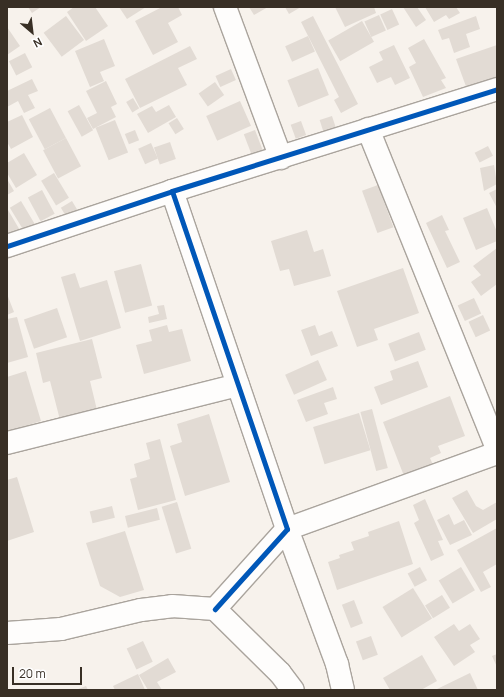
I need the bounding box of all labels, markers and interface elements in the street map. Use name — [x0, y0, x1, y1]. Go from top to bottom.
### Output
north arrow — [12, 12, 52, 52]
text: N — [31, 35, 45, 52]
scale bar — [14, 659, 84, 685]
text: 20 m — [19, 665, 46, 682]

